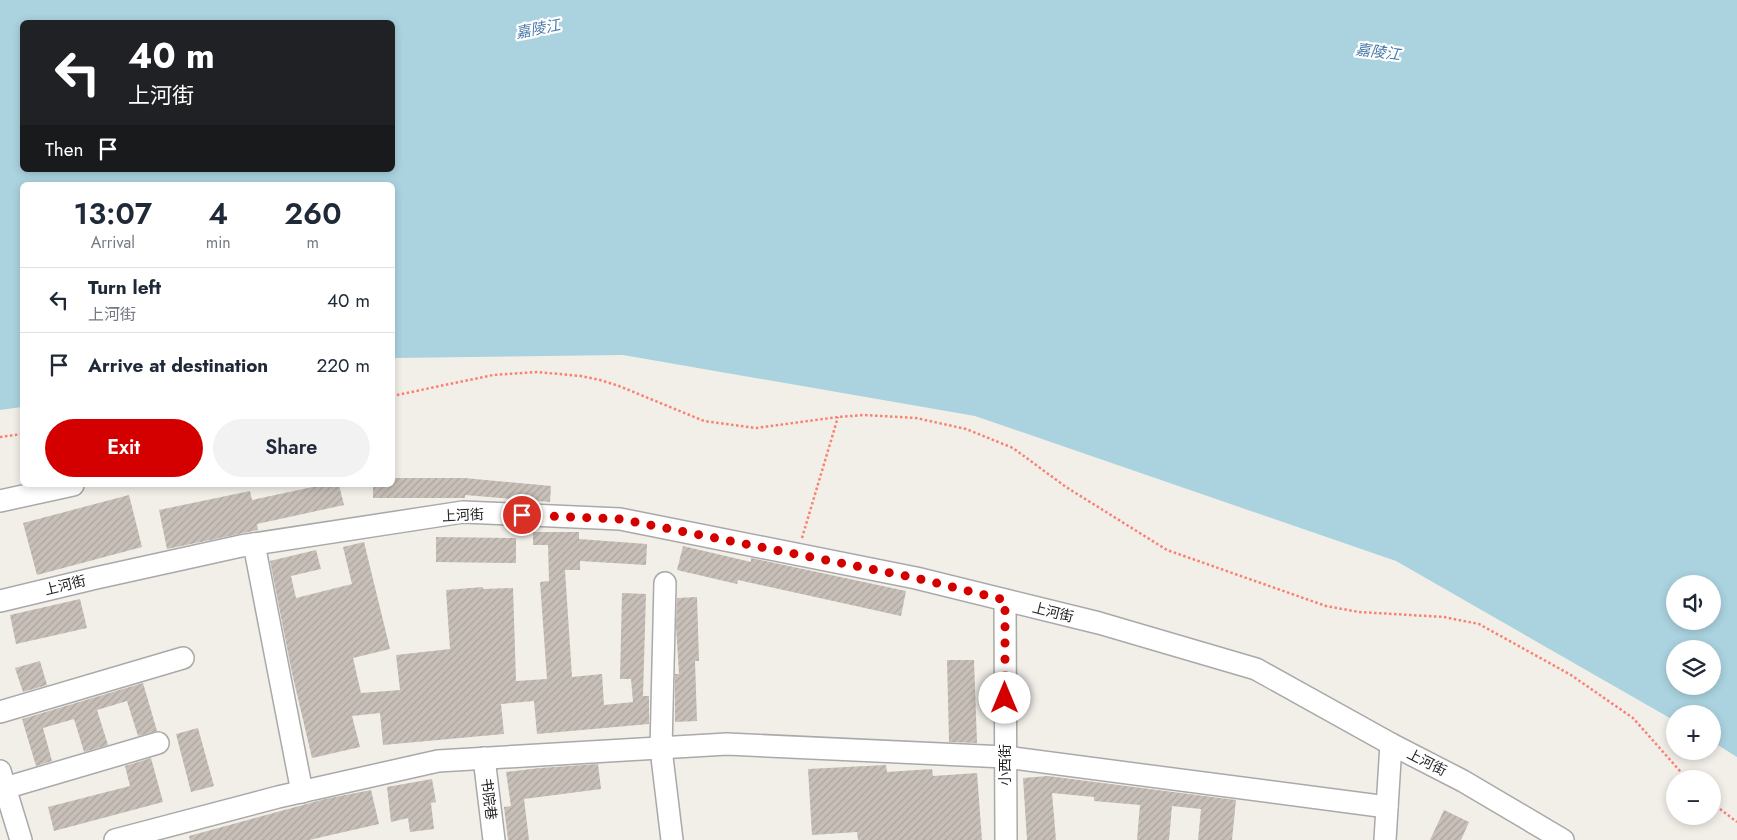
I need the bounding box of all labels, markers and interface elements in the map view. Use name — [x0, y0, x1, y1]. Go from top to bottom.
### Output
water label: 嘉陵江 — [514, 14, 564, 44]
text: 40 m — [128, 31, 215, 81]
water label: 嘉陵江 — [1354, 38, 1404, 66]
icon: left — [45, 40, 110, 105]
text: 上河街 — [128, 79, 194, 111]
icon: arrive — [94, 135, 122, 163]
text: Then — [45, 136, 84, 163]
text: 13:07 — [73, 192, 152, 235]
text: 4 — [208, 192, 228, 235]
text: 260 — [284, 192, 342, 235]
text: Arrival — [91, 231, 135, 254]
text: min — [206, 231, 231, 254]
text: m — [307, 231, 319, 254]
text: Turn left — [88, 274, 161, 301]
icon: left — [45, 286, 73, 314]
text: 40 m — [327, 287, 370, 314]
text: 上河街 — [88, 303, 136, 326]
icon: arrive — [45, 351, 73, 379]
text: Arrive at destination — [88, 352, 268, 379]
text: 220 m — [316, 352, 370, 379]
button: Exit — [45, 419, 203, 477]
button: Share — [213, 419, 370, 477]
pin — [501, 494, 543, 536]
icon: arrive — [508, 501, 536, 529]
street label: 上河街 — [442, 504, 484, 526]
street label: 上河街 — [42, 570, 88, 600]
map controls — [1666, 575, 1721, 825]
button: sound — [1666, 575, 1721, 630]
street label: 上河街 — [1030, 597, 1076, 627]
button: layers — [1666, 640, 1721, 695]
position arrow — [978, 671, 1030, 723]
button: + — [1666, 705, 1721, 760]
street label: 小西街 — [995, 744, 1015, 786]
street label: 上河街 — [1404, 744, 1450, 780]
button: − — [1666, 770, 1721, 825]
street label: 书院巷 — [477, 777, 501, 821]

